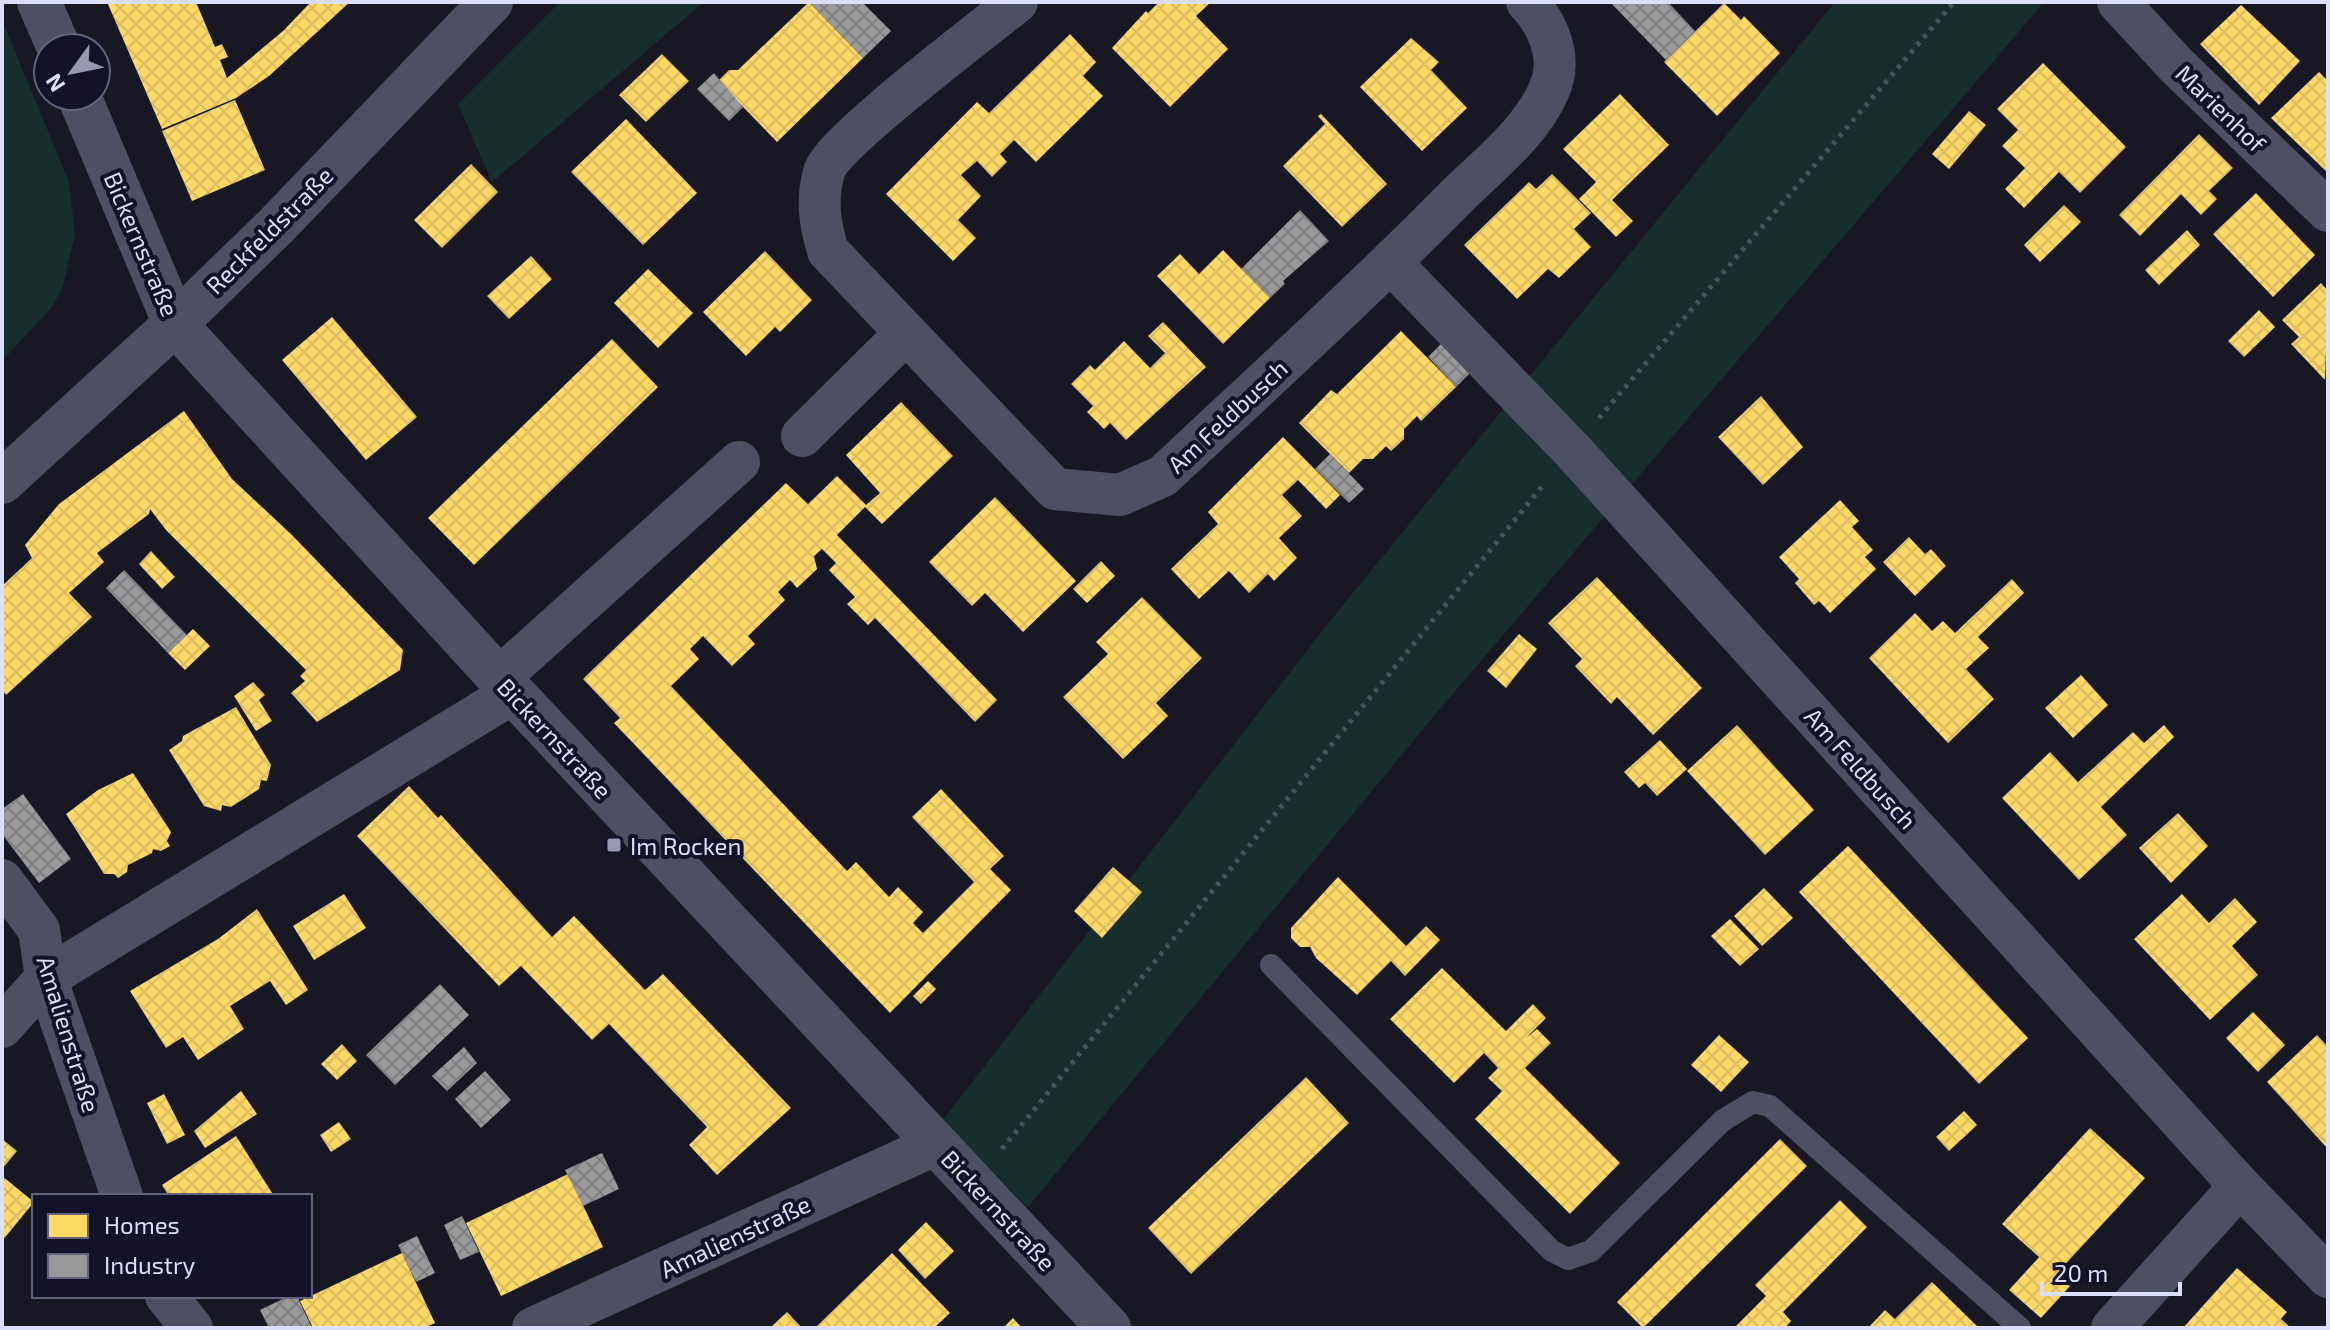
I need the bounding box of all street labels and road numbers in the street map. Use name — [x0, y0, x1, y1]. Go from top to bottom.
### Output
street label: Marienhof — [2170, 58, 2272, 158]
street label: Reckfeldstraße — [200, 161, 338, 299]
street label: Bickernstraße — [99, 167, 185, 321]
street label: Am Feldbusch — [1161, 353, 1293, 479]
street label: Bickernstraße — [492, 672, 618, 804]
street label: Am Feldbusch — [1799, 701, 1923, 835]
street label: Amalienstraße — [31, 952, 107, 1116]
street label: Bickernstraße — [936, 1144, 1062, 1276]
street label: Amalienstraße — [655, 1189, 815, 1283]

